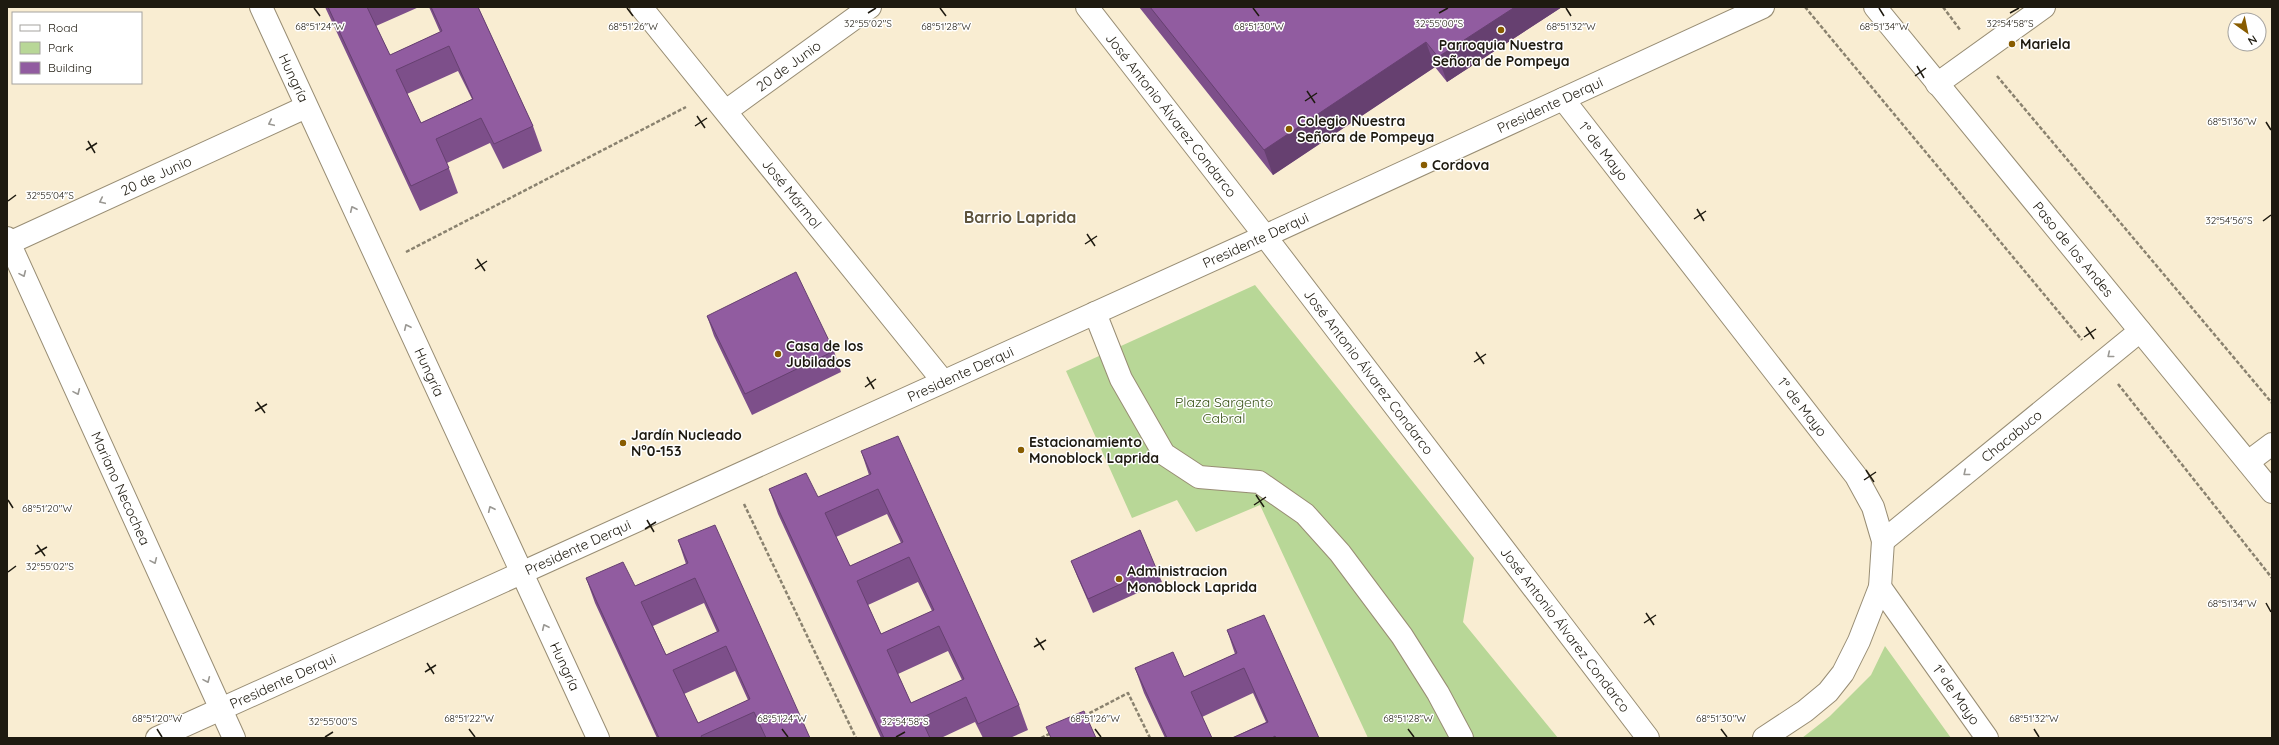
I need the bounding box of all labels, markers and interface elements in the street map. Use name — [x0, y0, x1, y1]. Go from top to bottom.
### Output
legend — [12, 12, 142, 84]
north arrow — [2227, 12, 2267, 52]
text: 32°55'02"S — [844, 17, 892, 30]
text: 32°55'00"S — [1415, 17, 1464, 30]
text: 32°54'58"S — [1986, 17, 2034, 30]
text: Road — [48, 20, 78, 35]
text: 68°51'24"W — [295, 20, 345, 33]
text: 68°51'26"W — [608, 20, 658, 33]
text: 68°51'28"W — [921, 20, 971, 33]
text: 68°51'30"W — [1234, 20, 1284, 33]
text: 68°51'32"W — [1546, 20, 1596, 33]
text: 68°51'34"W — [1859, 20, 1909, 33]
marker: Parroquia Nuestra Señora de Pompeya — [1496, 25, 1506, 35]
street label: José Antonio Álvarez Condarco — [1102, 29, 1241, 201]
text: N — [2245, 32, 2260, 48]
place label: Mariela — [2020, 35, 2070, 53]
street label: 20 de Junio — [752, 36, 824, 95]
place label: Parroquia Nuestra Señora de Pompeya — [1432, 36, 1570, 70]
marker: Mariela — [2007, 39, 2017, 49]
text: Park — [48, 40, 73, 55]
street label: Hungría — [275, 51, 313, 105]
text: Building — [48, 60, 92, 75]
street label: Presidente Derqui — [1494, 73, 1606, 137]
place label: Colegio Nuestra Señora de Pompeya — [1297, 112, 1434, 146]
text: 68°51'36"W — [2207, 115, 2257, 128]
one-way arrow — [267, 118, 275, 126]
street label: 1° de Mayo — [1575, 118, 1632, 184]
marker: Colegio Nuestra Señora de Pompeya — [1284, 124, 1294, 134]
street label: 20 de Junio — [118, 152, 194, 200]
street label: José Mármol — [758, 155, 825, 232]
place label: Cordova — [1432, 156, 1489, 174]
marker: Cordova — [1419, 160, 1429, 170]
text: 32°55'04"S — [26, 189, 74, 202]
one-way arrow — [98, 196, 106, 204]
street label: Paso de los Andes — [2029, 198, 2118, 301]
one-way arrow — [350, 205, 358, 213]
district label: Barrio Laprida — [964, 207, 1076, 227]
street label: Presidente Derqui — [1200, 208, 1311, 272]
text: 32°54'56"S — [2205, 214, 2253, 227]
one-way arrow — [18, 269, 26, 277]
street label: José Antonio Álvarez Condarco — [1300, 286, 1438, 458]
one-way arrow — [404, 324, 412, 331]
place label: Casa de los Jubilados — [786, 337, 863, 371]
street label: Presidente Derqui — [905, 342, 1016, 406]
street label: Hungría — [410, 345, 448, 399]
marker: Casa de los Jubilados — [773, 349, 783, 359]
one-way arrow — [2107, 351, 2114, 358]
street label: 1° de Mayo — [1774, 374, 1831, 440]
one-way arrow — [72, 388, 80, 395]
park label: Plaza Sargento Cabral — [1175, 393, 1273, 427]
street label: Chacabuco — [1977, 406, 2046, 466]
place label: Jardín Nucleado N°0-153 — [631, 426, 742, 460]
street label: Mariano Necochea — [87, 429, 154, 548]
place label: Estacionamiento Monoblock Laprida — [1029, 433, 1159, 467]
marker: Jardín Nucleado N°0-153 — [618, 438, 628, 448]
marker: Estacionamiento Monoblock Laprida — [1016, 445, 1026, 455]
one-way arrow — [1963, 468, 1970, 475]
text: 68°51'20"W — [22, 502, 72, 515]
one-way arrow — [488, 505, 496, 513]
street label: Presidente Derqui — [522, 516, 634, 579]
street label: José Antonio Álvarez Condarco — [1496, 543, 1634, 716]
one-way arrow — [149, 557, 157, 565]
text: 32°55'02"S — [26, 560, 74, 573]
place label: Administracion Monoblock Laprida — [1127, 562, 1257, 596]
marker: Administracion Monoblock Laprida — [1114, 574, 1124, 584]
text: 68°51'34"W — [2207, 597, 2257, 610]
one-way arrow — [542, 623, 550, 631]
street label: Hungría — [546, 639, 584, 694]
street label: Presidente Derqui — [227, 649, 339, 713]
street label: 1° de Mayo — [1929, 661, 1984, 729]
one-way arrow — [202, 675, 210, 683]
text: 68°51'20"W — [132, 712, 182, 725]
text: 68°51'22"W — [444, 712, 494, 725]
text: 68°51'24"W — [757, 712, 807, 725]
text: 68°51'26"W — [1070, 712, 1120, 725]
text: 68°51'28"W — [1383, 712, 1433, 725]
text: 68°51'30"W — [1696, 712, 1746, 725]
text: 68°51'32"W — [2009, 712, 2059, 725]
text: 32°55'00"S — [309, 715, 358, 728]
text: 32°54'58"S — [881, 715, 929, 728]

